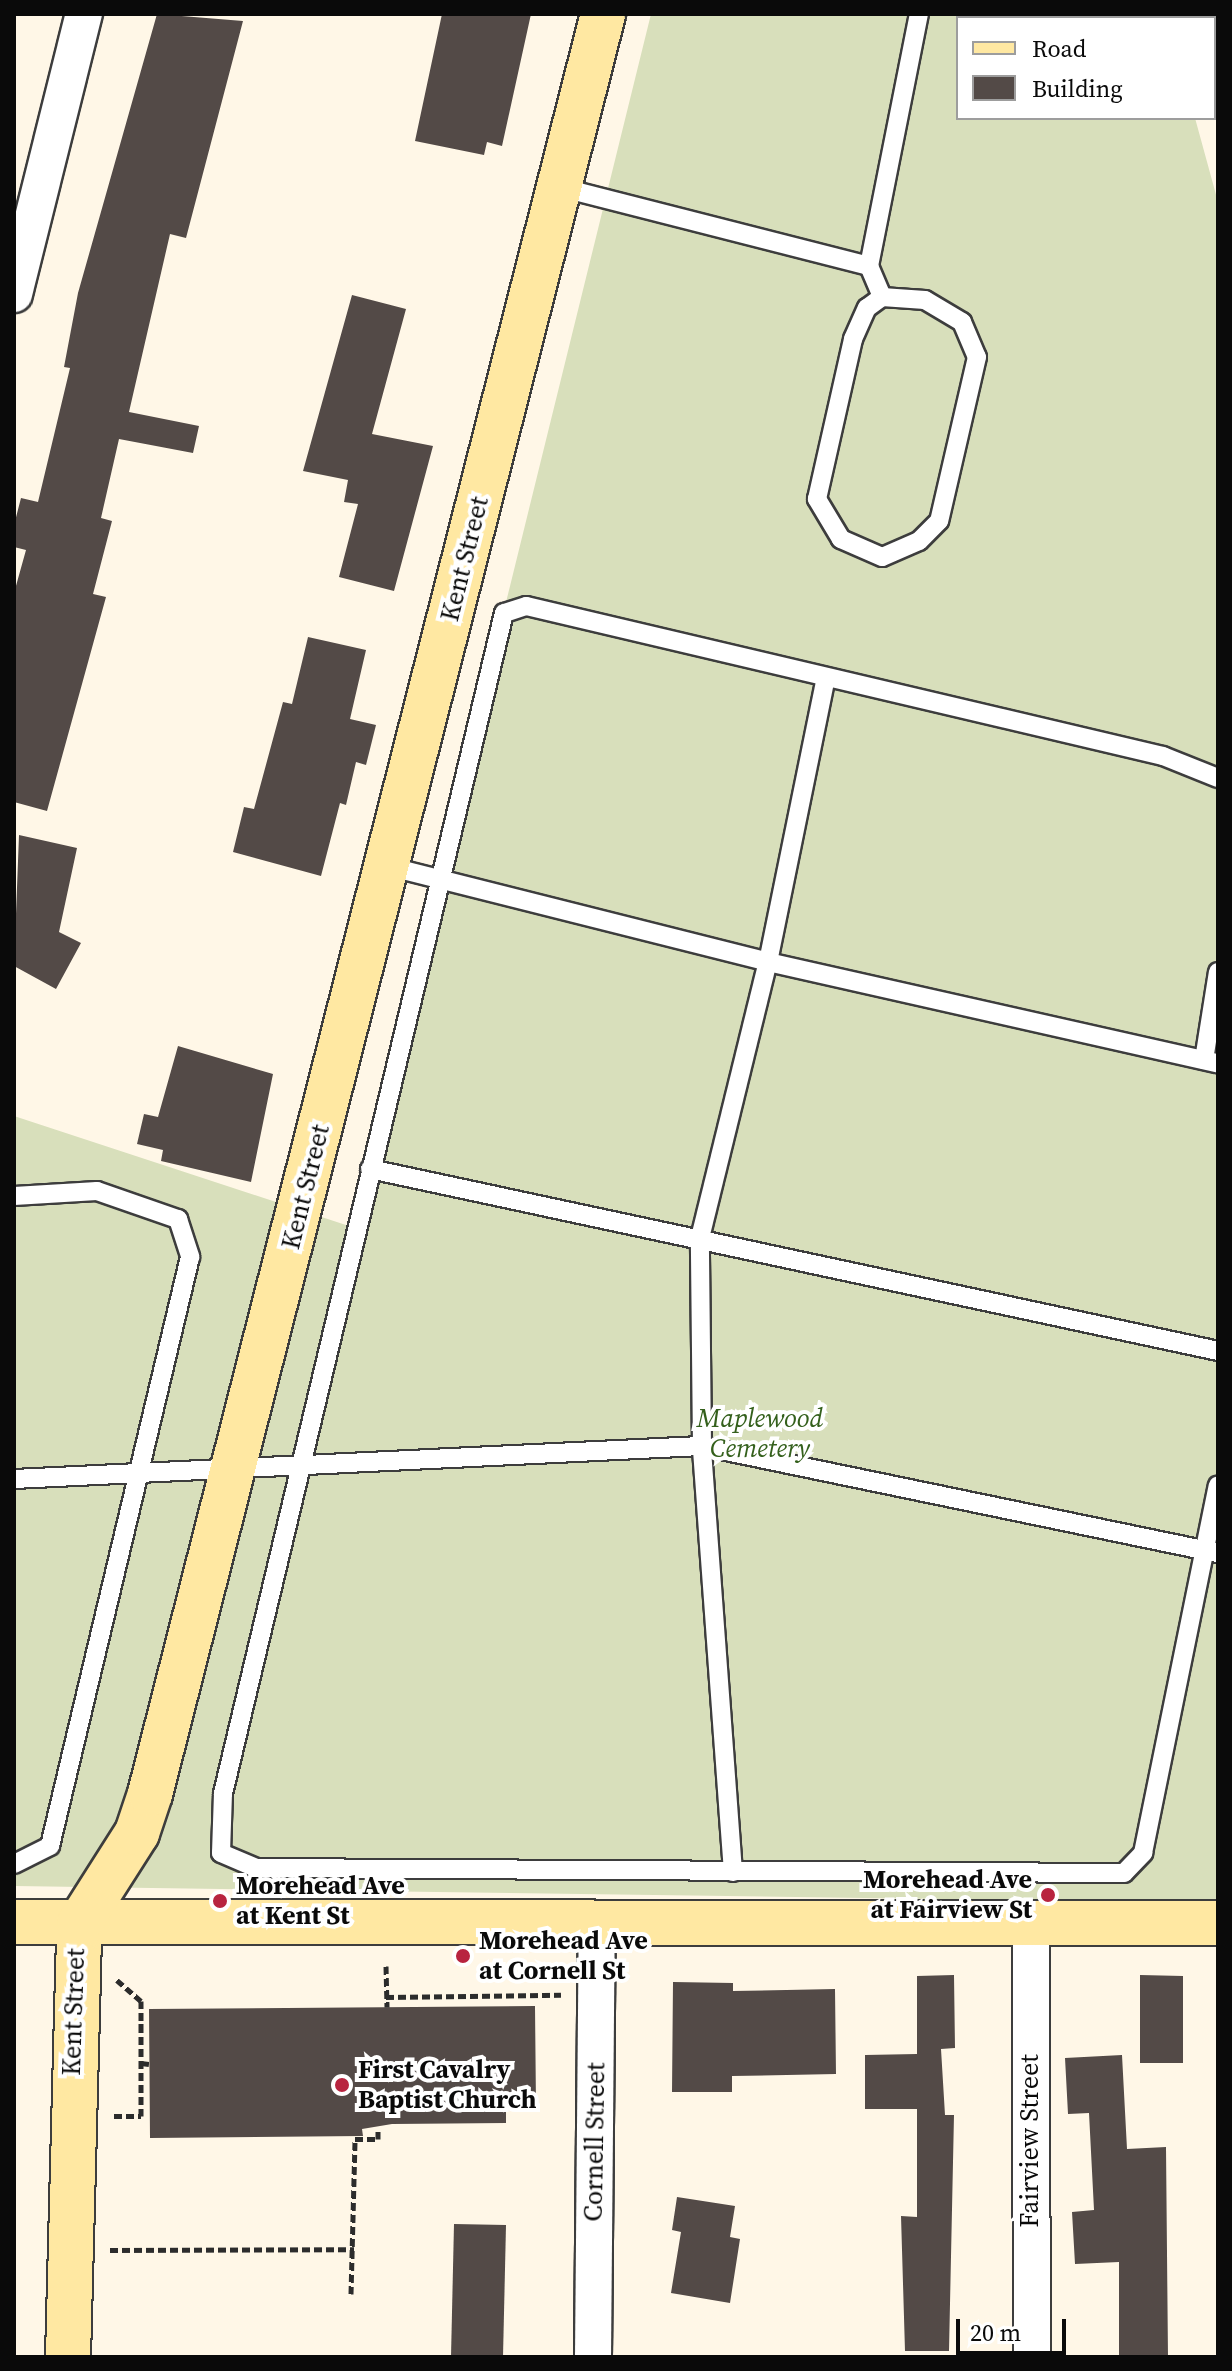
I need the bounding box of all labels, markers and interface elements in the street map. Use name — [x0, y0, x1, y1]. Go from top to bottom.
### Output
legend — [956, 16, 1216, 120]
text: Road — [1032, 32, 1086, 65]
text: Building — [1032, 72, 1123, 105]
street label: Kent Street — [434, 493, 496, 625]
street label: Kent Street — [275, 1121, 337, 1253]
park label: Maplewood Cemetery — [697, 1403, 823, 1464]
place label: Morehead Ave at Fairview St — [863, 1864, 1032, 1926]
place label: Morehead Ave at Kent St — [236, 1870, 405, 1932]
marker: Morehead Ave at Fairview St — [1039, 1886, 1057, 1904]
marker: Morehead Ave at Kent St — [211, 1892, 229, 1910]
place label: Morehead Ave at Cornell St — [479, 1925, 648, 1986]
marker: Morehead Ave at Cornell St — [454, 1947, 472, 1965]
street label: Kent Street — [56, 1948, 92, 2076]
place label: First Cavalry Baptist Church — [358, 2054, 537, 2116]
street label: Fairview Street — [1014, 2054, 1046, 2228]
street label: Cornell Street — [578, 2062, 612, 2222]
marker: First Cavalry Baptist Church — [333, 2076, 351, 2094]
scale bar — [960, 2303, 1070, 2353]
text: 20 m — [970, 2316, 1021, 2349]

